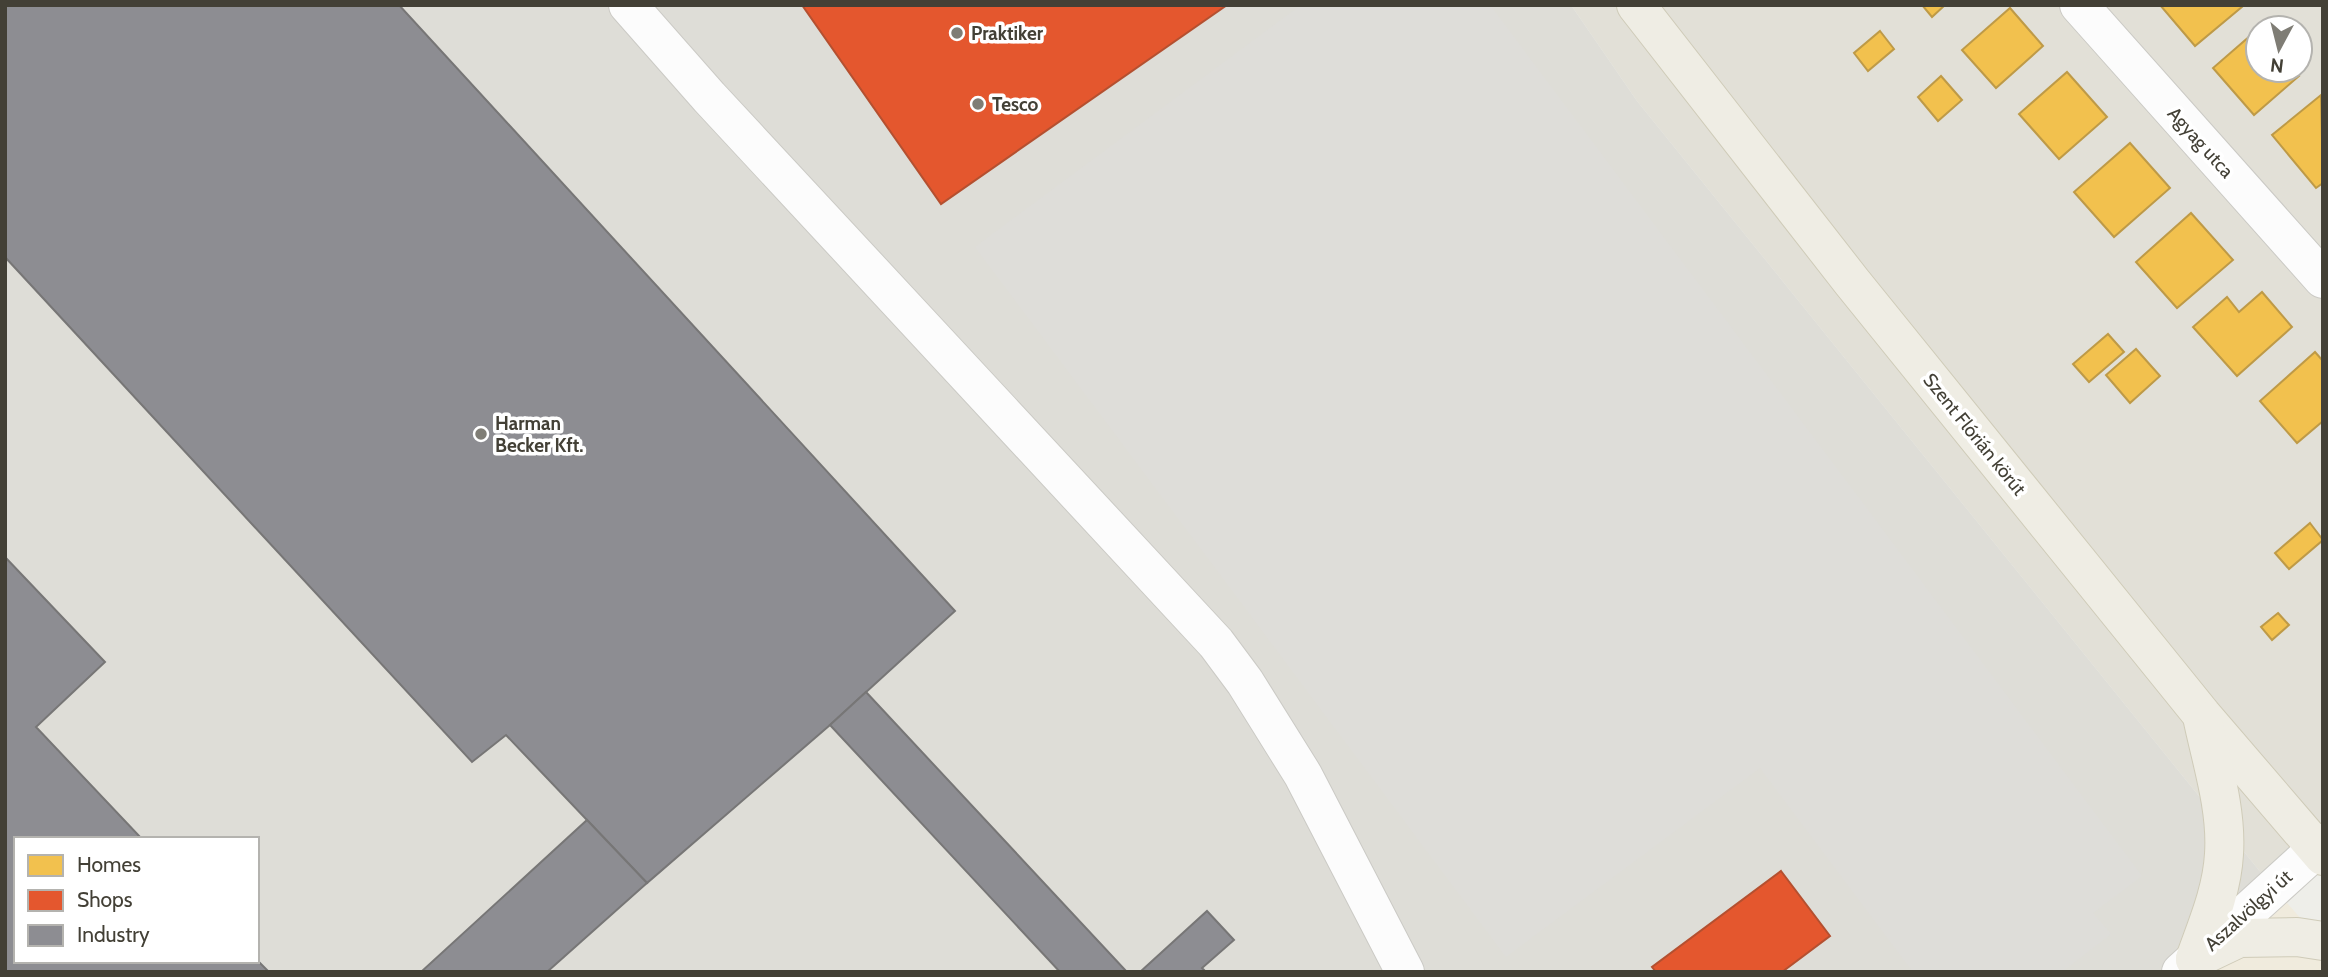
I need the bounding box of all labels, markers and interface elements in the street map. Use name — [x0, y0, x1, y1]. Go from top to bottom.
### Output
north arrow — [2244, 14, 2314, 84]
place label: Praktiker — [971, 22, 1044, 45]
marker: Praktiker — [949, 25, 965, 41]
text: N — [2269, 53, 2285, 78]
place label: Tesco — [992, 93, 1039, 116]
marker: Tesco — [970, 96, 986, 112]
street label: Agyag utca — [2163, 102, 2238, 183]
street label: Szent Flórián körút — [1918, 369, 2031, 500]
place label: Harman Becker Kft. — [495, 412, 583, 457]
marker: Harman Becker Kft. — [473, 426, 489, 442]
legend — [14, 837, 259, 963]
text: Homes — [77, 852, 141, 877]
street label: Aszalvölgyi út — [2200, 865, 2297, 956]
text: Shops — [77, 887, 133, 912]
text: Industry — [77, 922, 150, 947]

